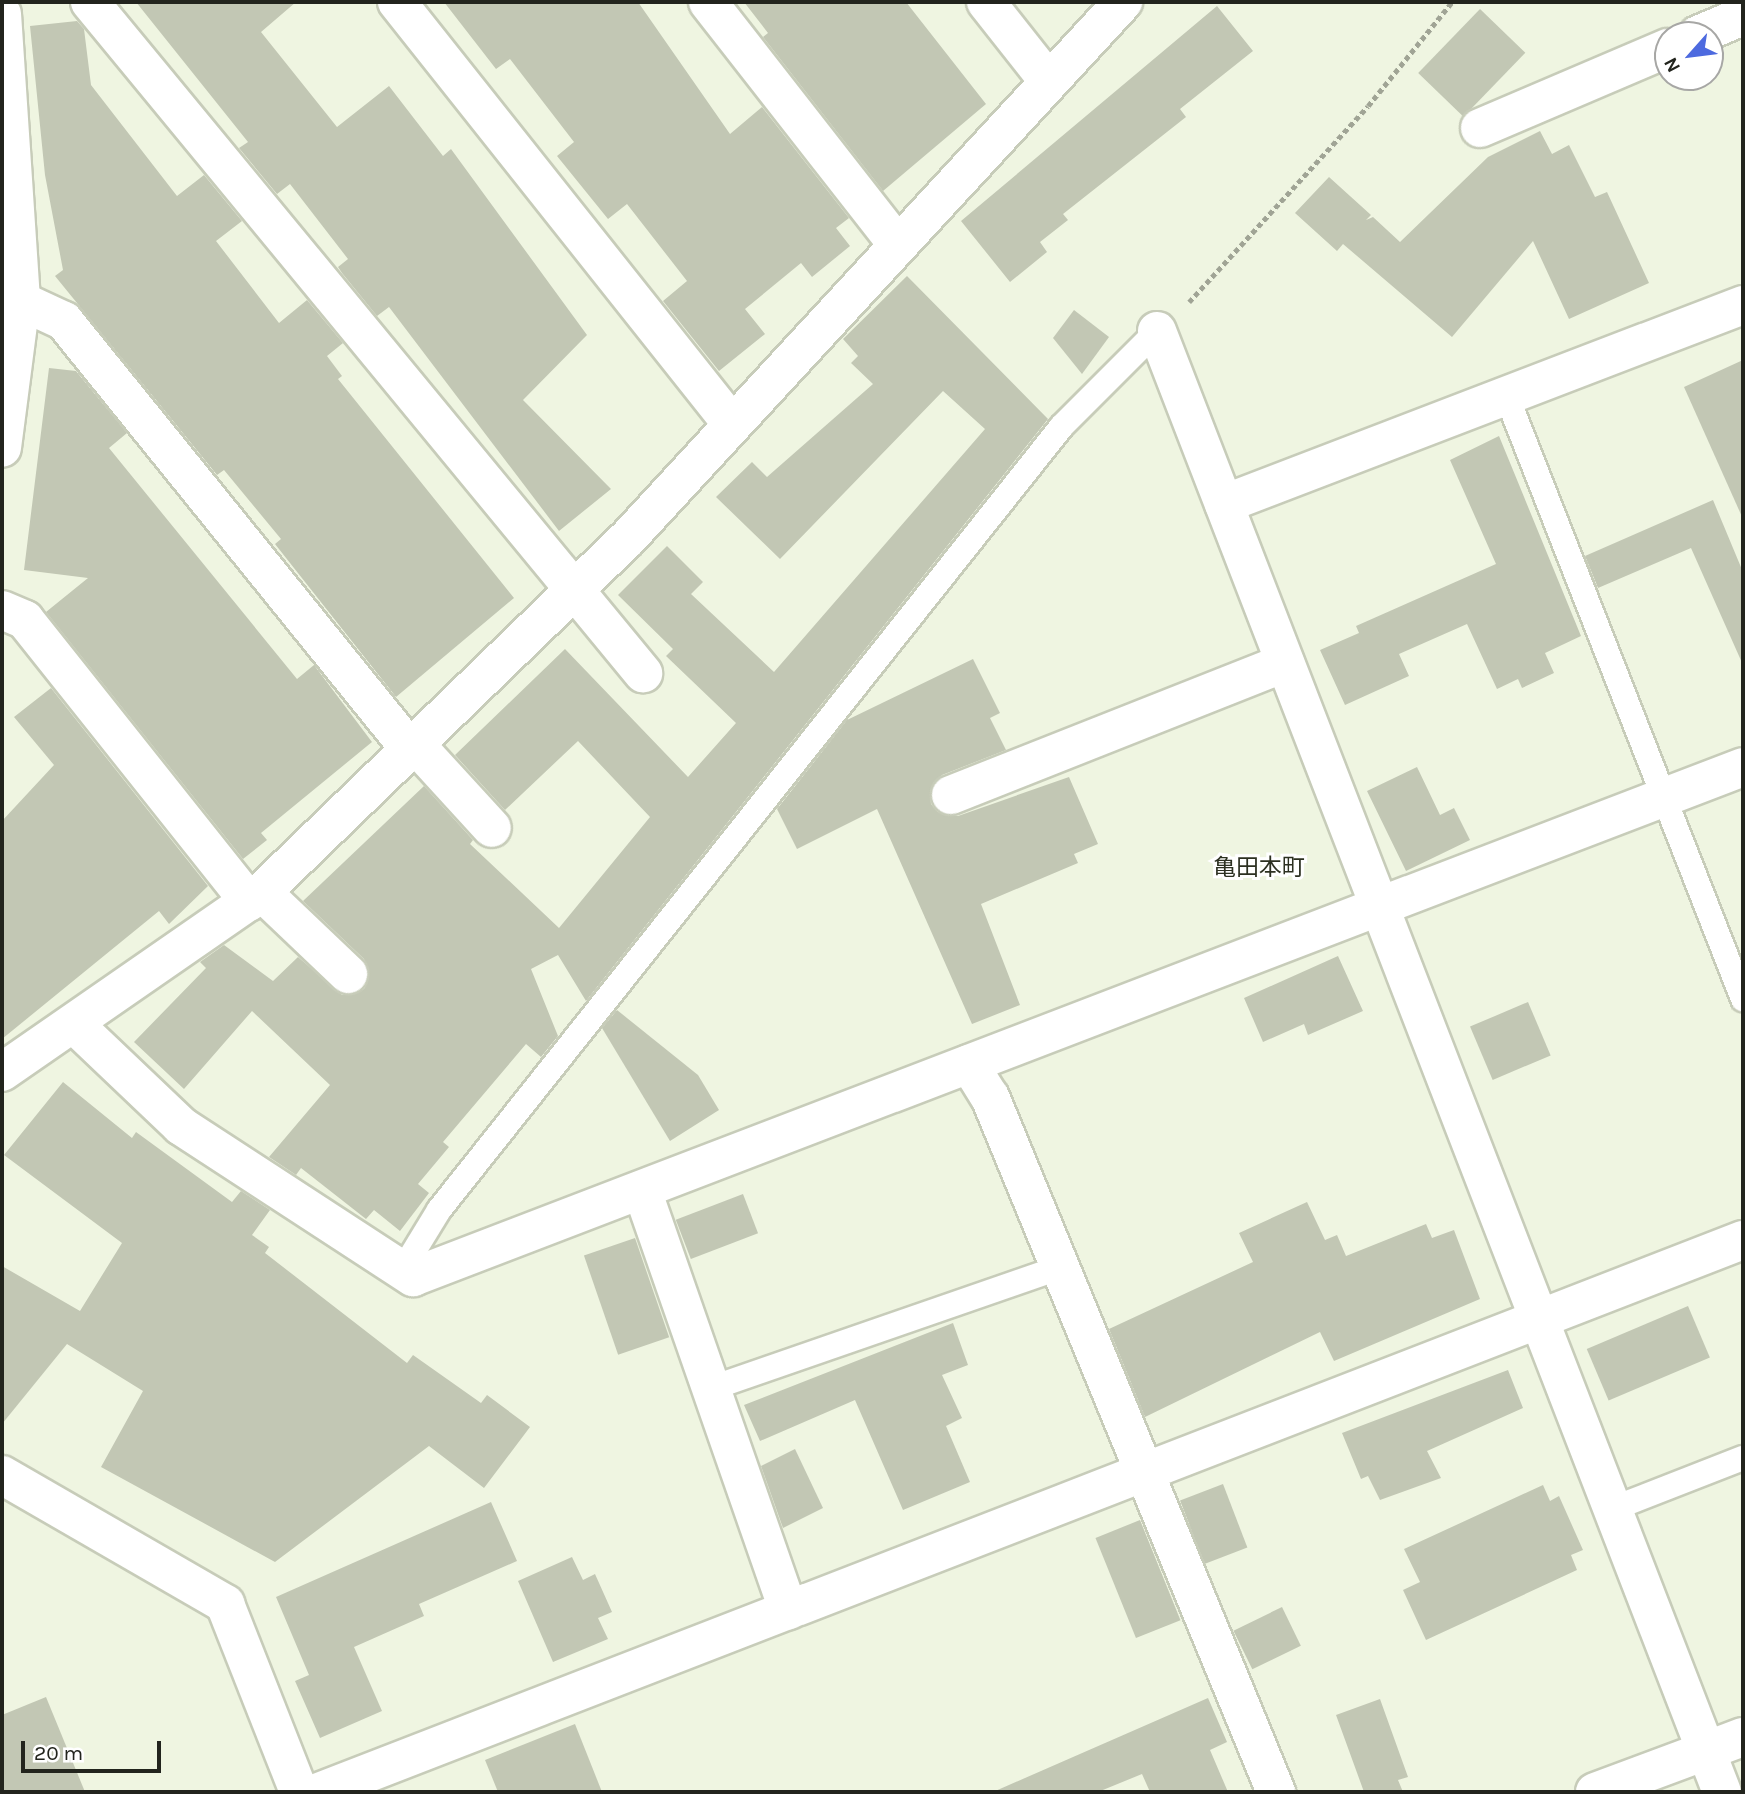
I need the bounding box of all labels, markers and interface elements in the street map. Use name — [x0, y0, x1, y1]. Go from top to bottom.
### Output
north arrow — [1654, 21, 1724, 91]
text: N — [1659, 54, 1685, 76]
district label: 亀田本町 — [1213, 854, 1305, 882]
scale bar — [24, 1728, 164, 1772]
text: 20 m — [34, 1741, 83, 1765]

